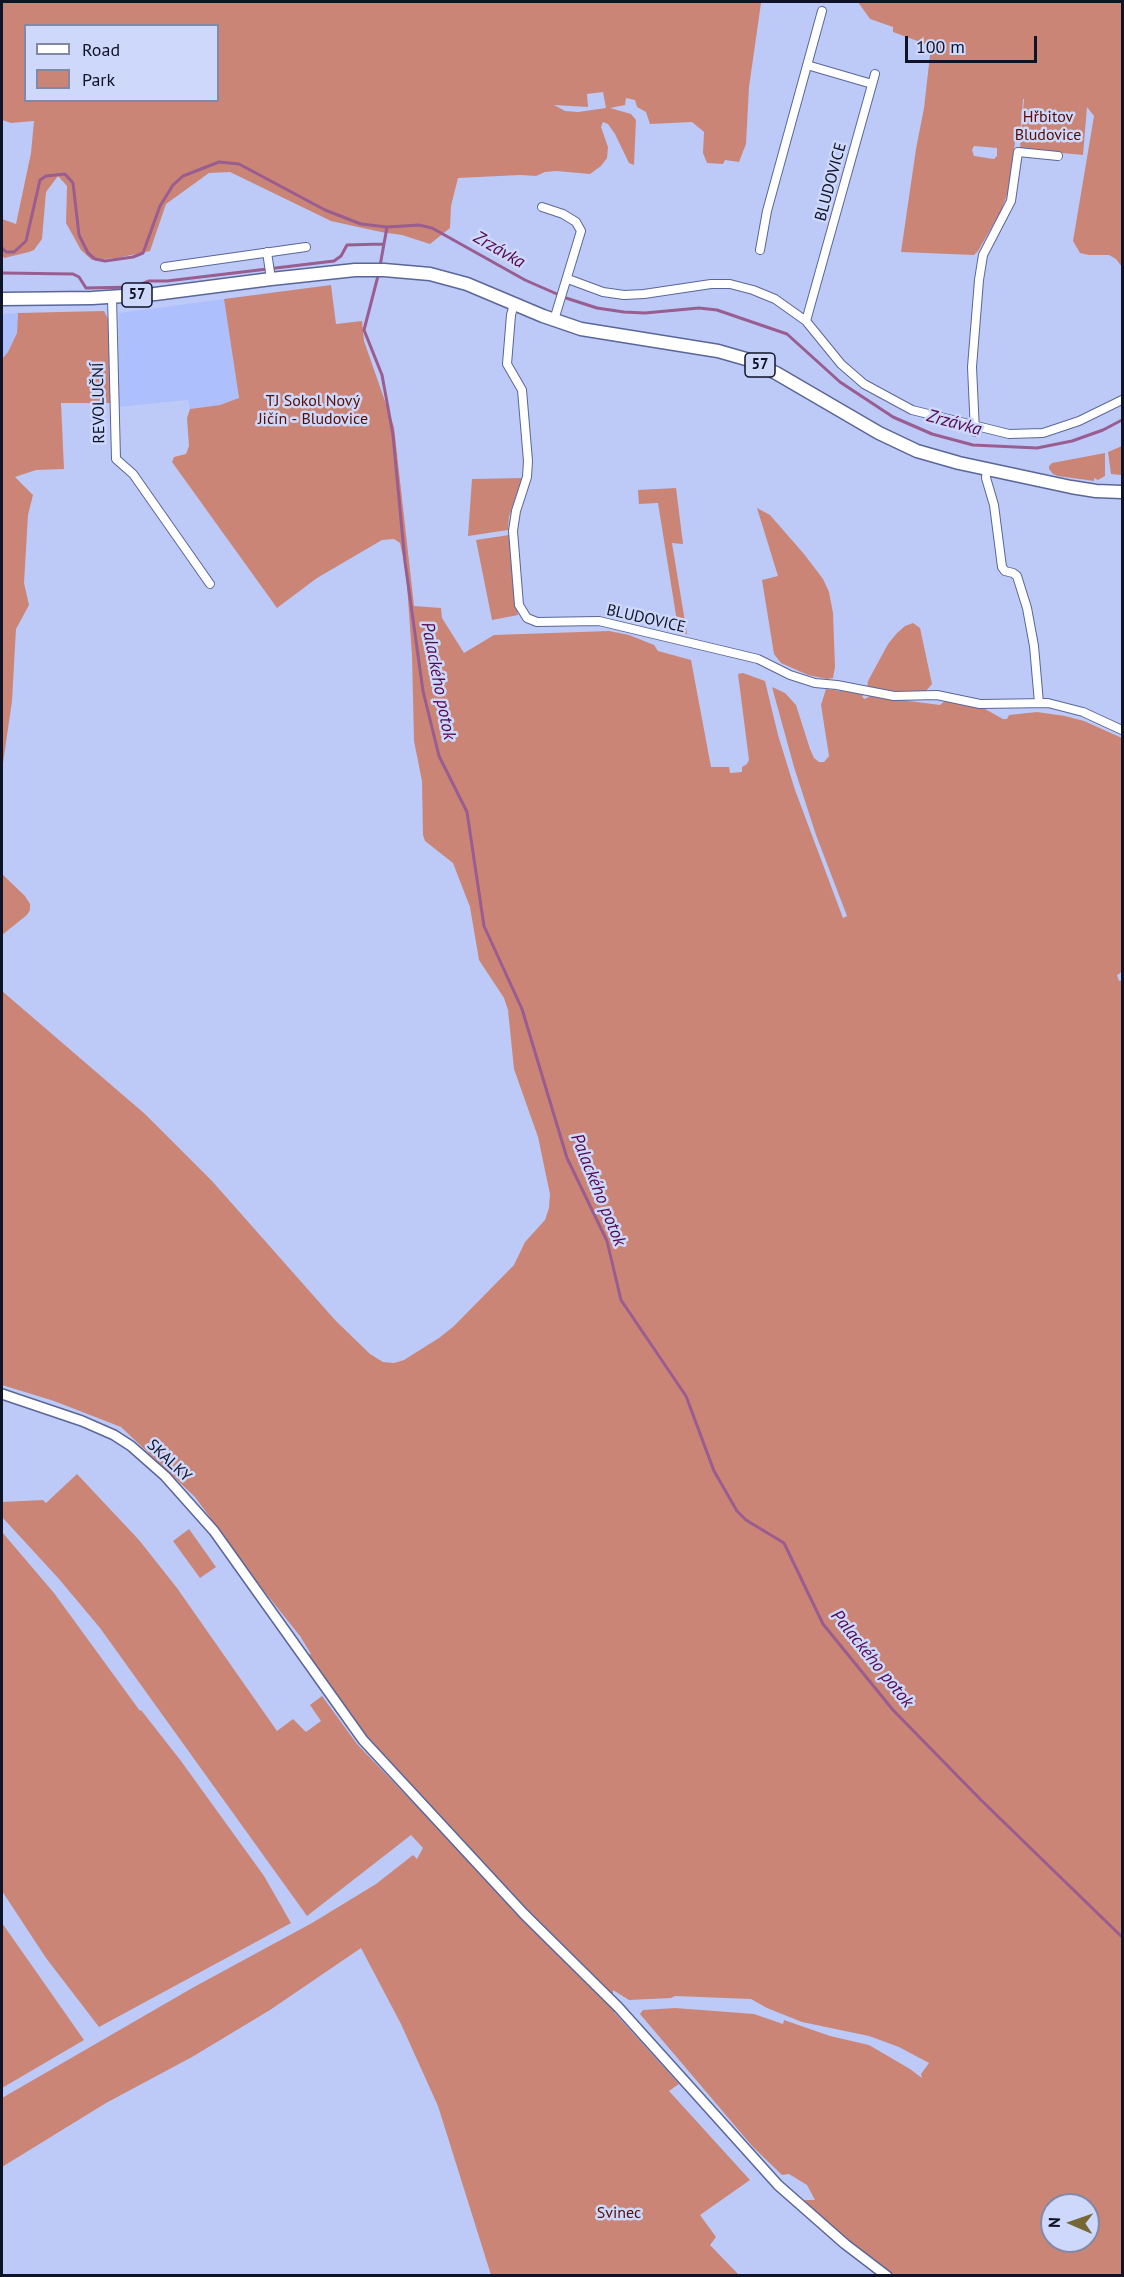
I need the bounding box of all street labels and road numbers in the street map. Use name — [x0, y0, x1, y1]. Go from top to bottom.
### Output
street label: BLUDOVICE — [811, 141, 851, 223]
road number: 57 — [122, 283, 152, 307]
road number: 57 — [745, 353, 775, 377]
street label: REVOLUČNÍ — [89, 362, 109, 444]
street label: BLUDOVICE — [605, 601, 687, 637]
street label: SKALKY — [143, 1436, 195, 1486]

